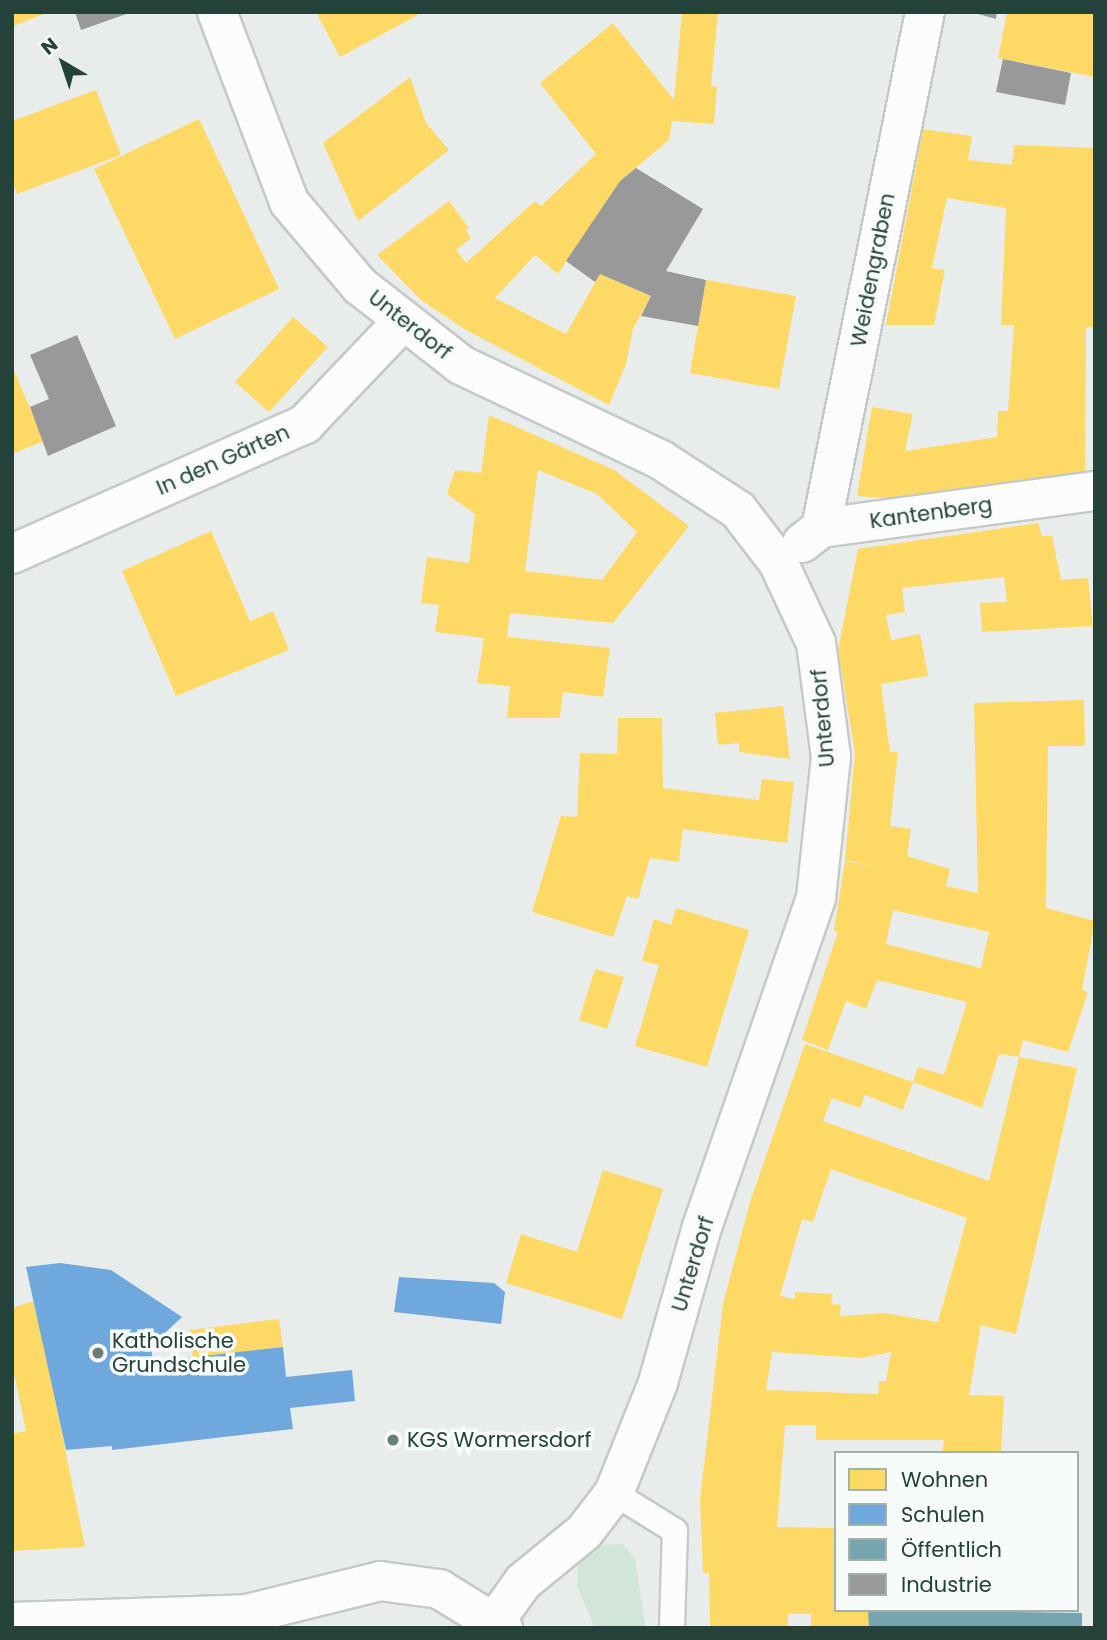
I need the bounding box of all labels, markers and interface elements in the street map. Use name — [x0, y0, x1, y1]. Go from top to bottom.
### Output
north arrow — [28, 28, 98, 98]
text: N — [35, 31, 64, 61]
street label: Weidengraben — [846, 191, 900, 349]
street label: Unterdorf — [363, 285, 457, 365]
street label: In den Gärten — [153, 419, 293, 501]
street label: Kantenberg — [868, 492, 994, 534]
street label: Unterdorf — [806, 668, 840, 768]
street label: Unterdorf — [667, 1213, 719, 1315]
place label: Katholische Grundschule — [112, 1328, 246, 1378]
marker: Katholische Grundschule — [90, 1345, 106, 1361]
place label: KGS Wormersdorf — [407, 1427, 591, 1453]
marker: KGS Wormersdorf — [385, 1432, 401, 1448]
legend — [834, 1451, 1079, 1612]
text: Wohnen — [901, 1465, 988, 1494]
text: Schulen — [901, 1500, 985, 1529]
text: Öffentlich — [901, 1535, 1002, 1564]
text: Industrie — [901, 1570, 992, 1599]

